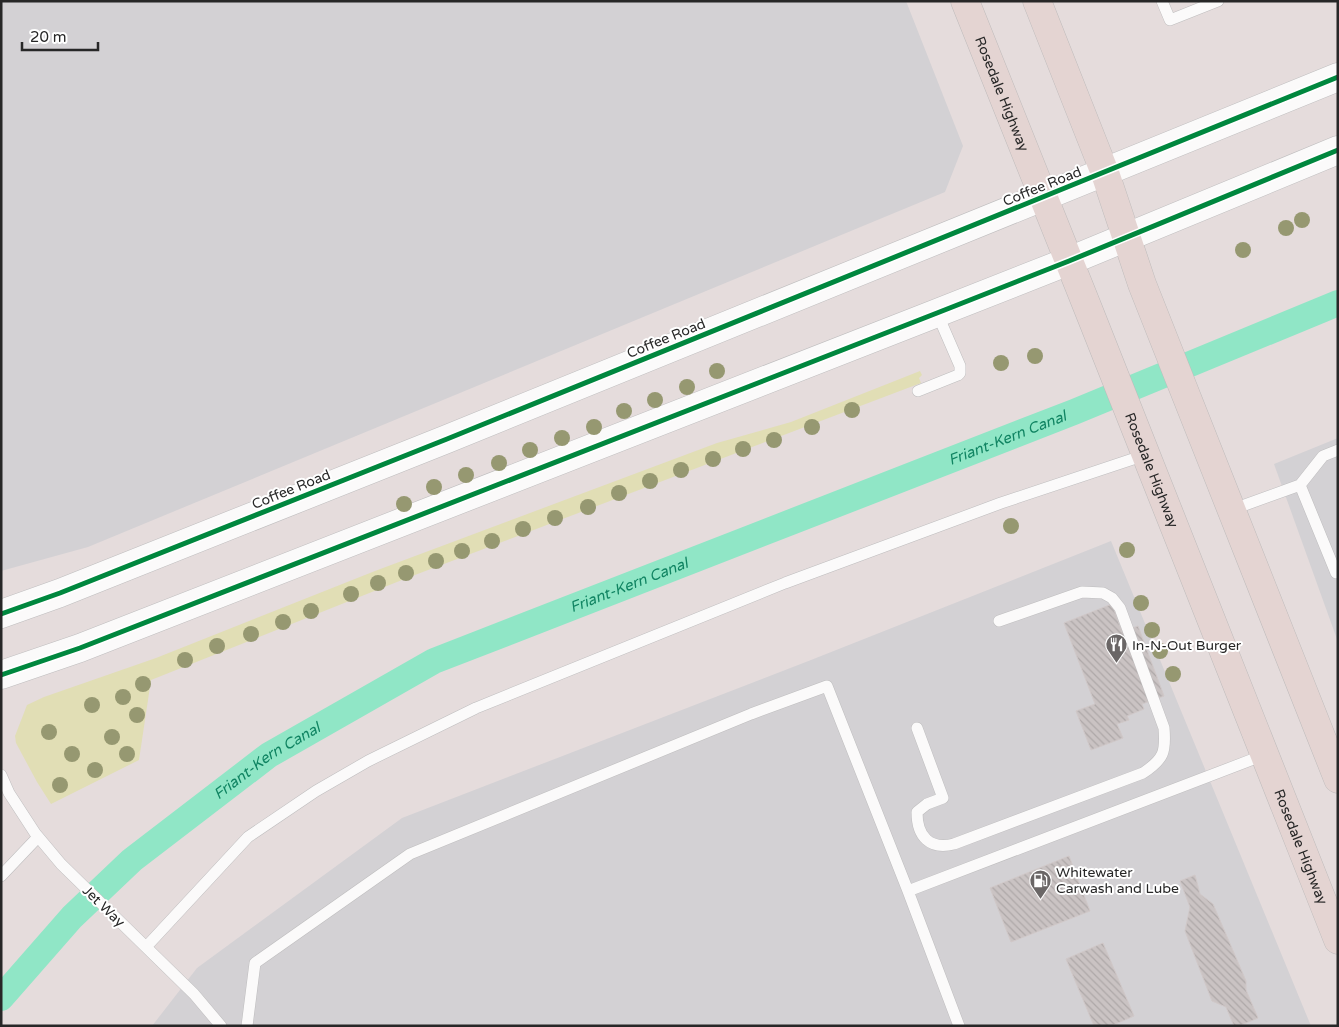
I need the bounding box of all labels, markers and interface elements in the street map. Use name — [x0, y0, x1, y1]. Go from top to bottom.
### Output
scale bar — [22, 20, 99, 52]
text: 20 m — [30, 28, 67, 46]
street label: Rosedale Highway — [971, 34, 1032, 154]
street label: Coffee Road — [1000, 163, 1084, 210]
street label: Coffee Road — [624, 315, 708, 362]
water label: Friant-Kern Canal — [946, 406, 1071, 469]
street label: Rosedale Highway — [1121, 410, 1182, 531]
street label: Coffee Road — [249, 466, 333, 513]
water label: Friant-Kern Canal — [567, 553, 692, 616]
restaurant icon: In-N-Out Burger — [1104, 633, 1128, 664]
place label: In-N-Out Burger — [1132, 637, 1242, 654]
water label: Friant-Kern Canal — [210, 718, 325, 803]
street label: Rosedale Highway — [1270, 787, 1331, 907]
place label: Whitewater Carwash and Lube — [1056, 864, 1179, 897]
fuel station icon: Whitewater Carwash and Lube — [1028, 868, 1052, 899]
street label: Jet Way — [79, 882, 129, 931]

